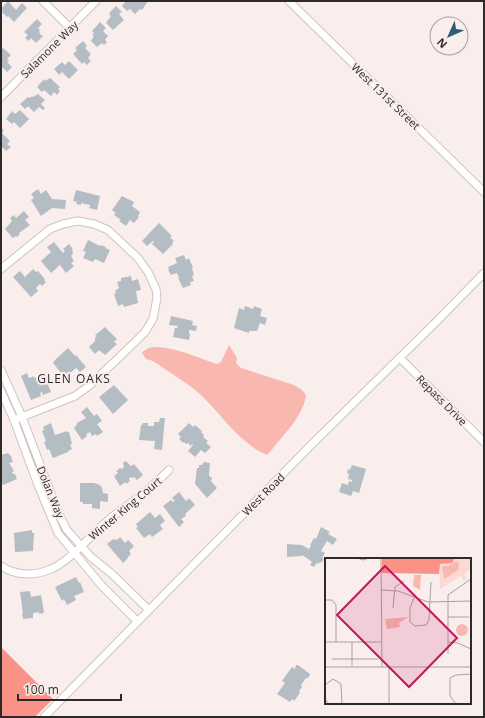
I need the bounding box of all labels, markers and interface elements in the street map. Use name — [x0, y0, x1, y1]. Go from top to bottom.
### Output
north arrow — [429, 16, 469, 56]
street label: Salamone Way — [17, 17, 81, 81]
text: N — [433, 35, 450, 52]
street label: West 131st Street — [348, 59, 424, 133]
district label: GLEN OAKS — [37, 370, 111, 387]
street label: Repass Drive — [413, 371, 471, 429]
street label: Dolan Way — [34, 464, 68, 521]
street label: West Road — [238, 469, 288, 519]
street label: Winter King Court — [85, 473, 165, 543]
inset map — [325, 558, 471, 704]
scale bar — [18, 676, 121, 702]
text: 100 m — [24, 681, 59, 698]

